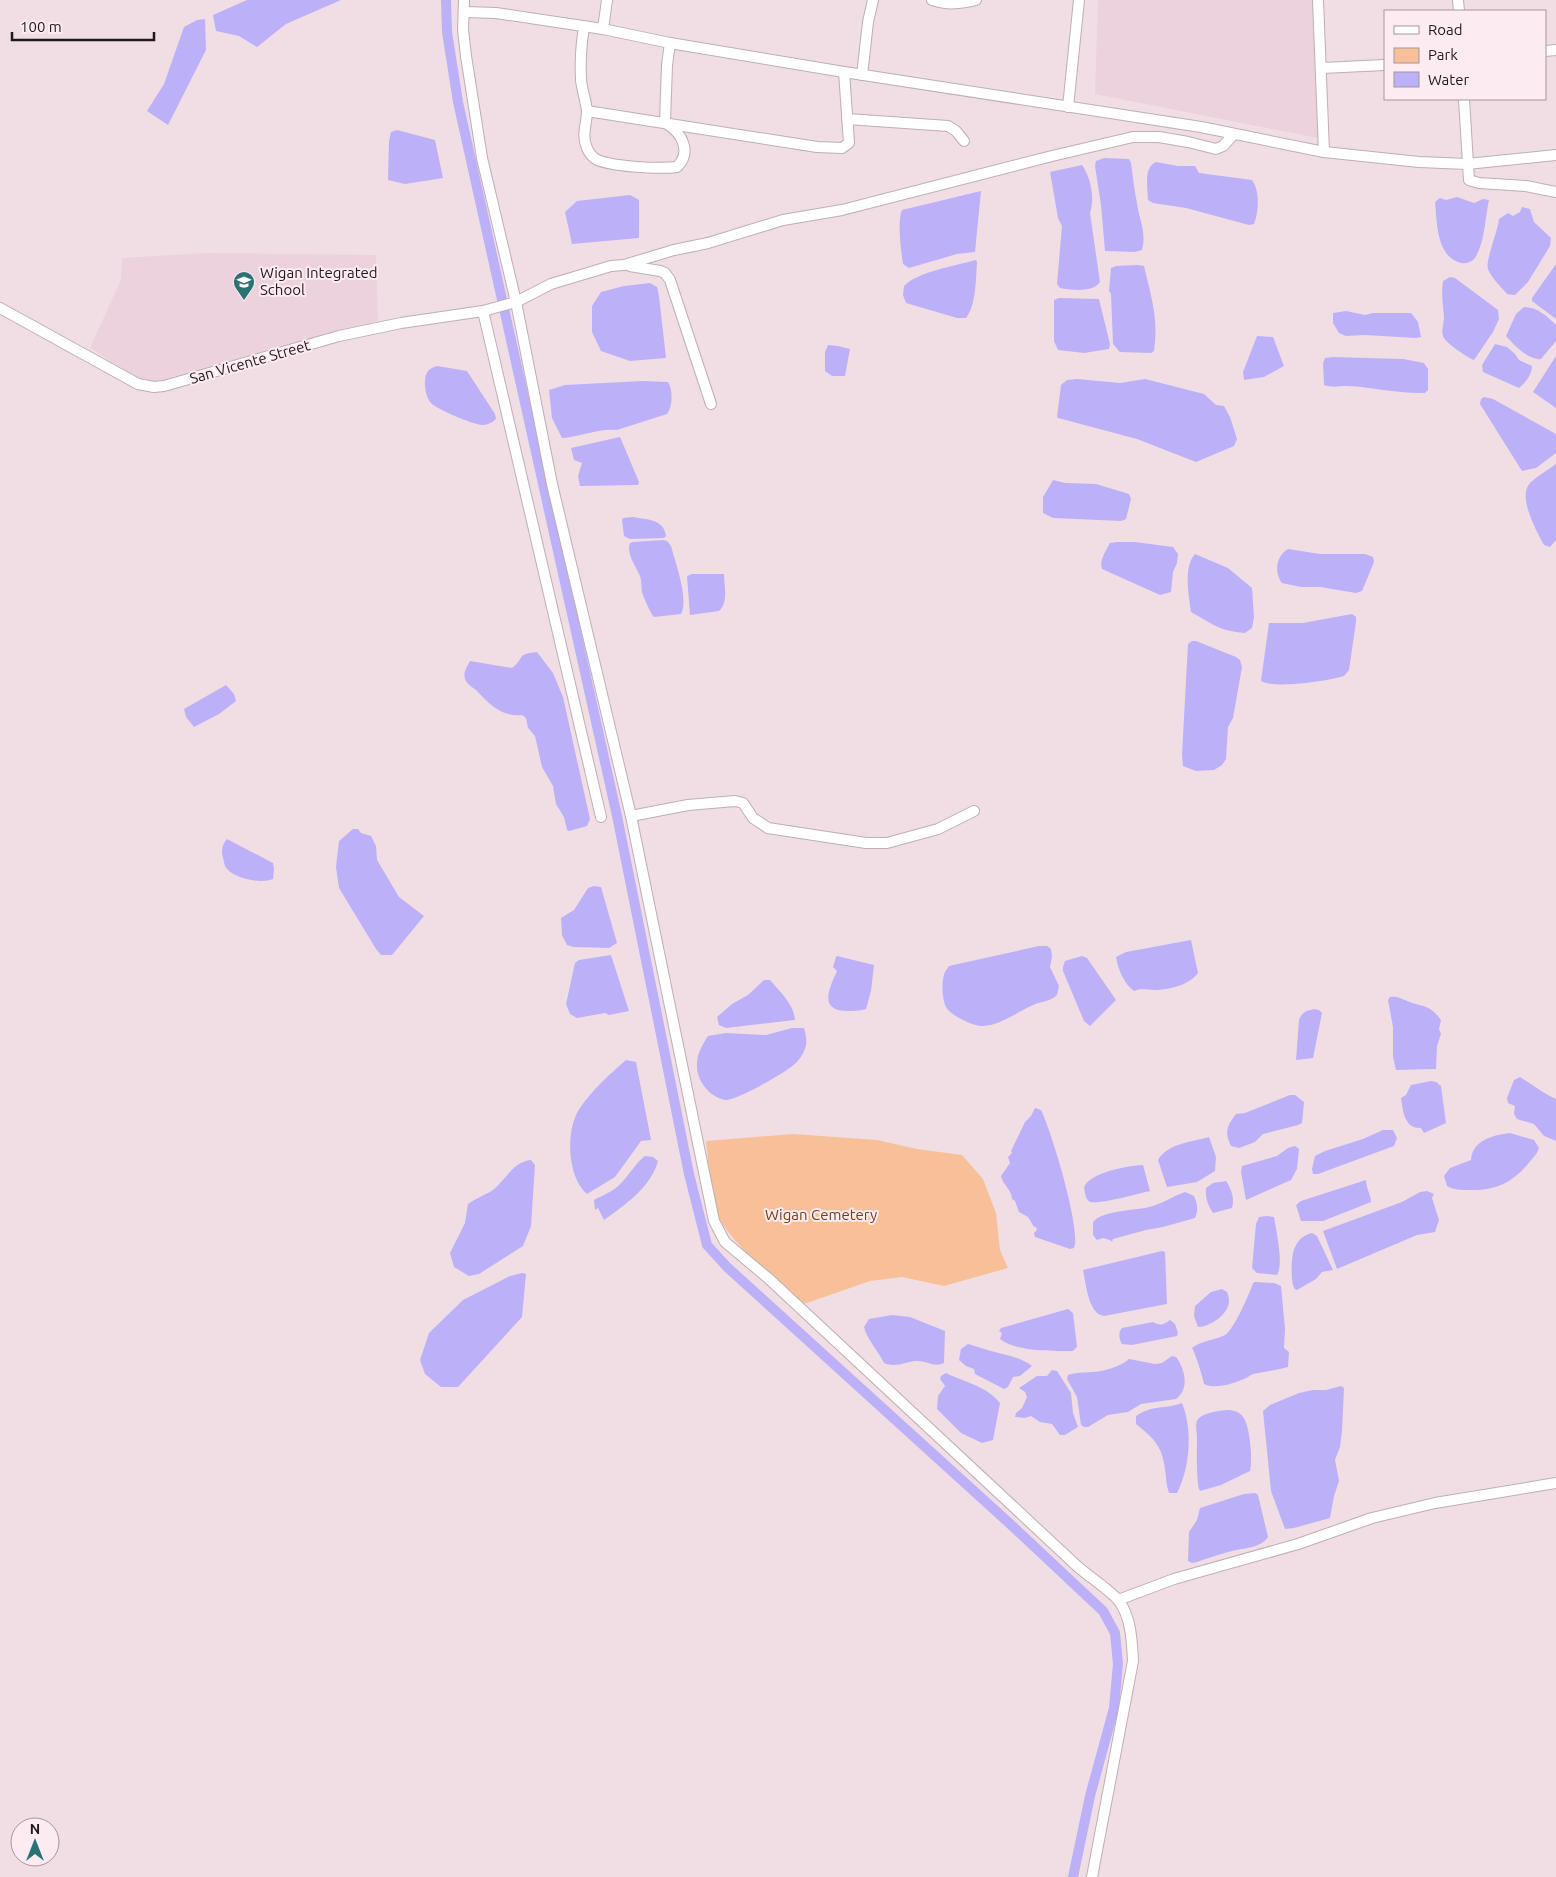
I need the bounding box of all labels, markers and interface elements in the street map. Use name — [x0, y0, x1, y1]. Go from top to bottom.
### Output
scale bar — [12, 10, 155, 42]
legend — [1384, 10, 1546, 100]
text: 100 m — [20, 18, 62, 35]
text: Road — [1428, 21, 1463, 38]
text: Park — [1428, 46, 1458, 63]
text: Water — [1428, 71, 1469, 88]
place label: Wigan Integrated School — [260, 264, 378, 298]
school or university icon: Wigan Integrated School — [232, 270, 256, 301]
street label: San Vicente Street — [188, 336, 312, 387]
park label: Wigan Cemetery — [765, 1206, 877, 1223]
north arrow — [10, 1817, 60, 1867]
text: N — [30, 1821, 40, 1837]

